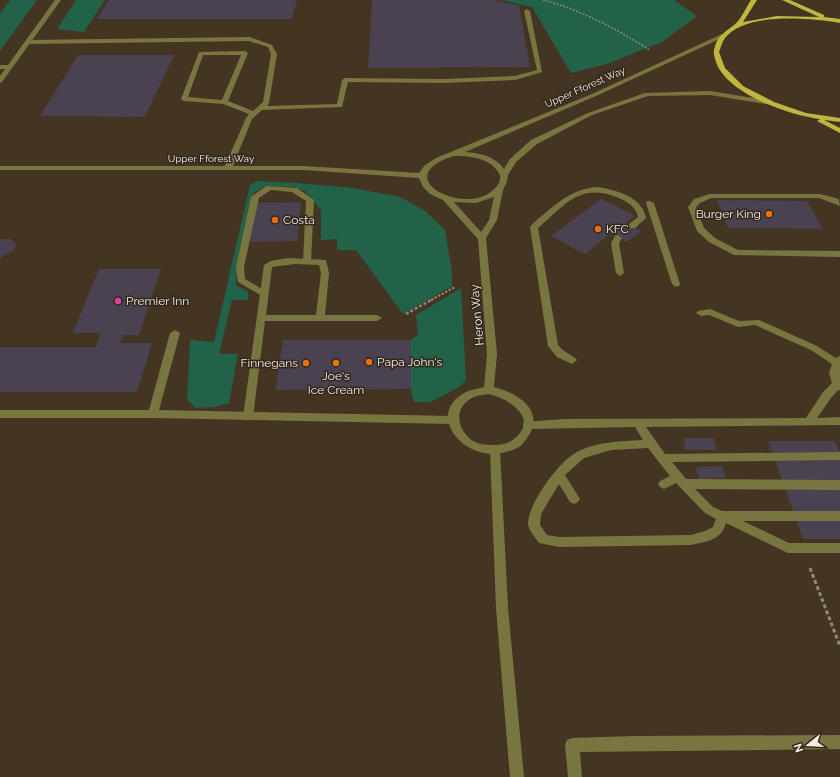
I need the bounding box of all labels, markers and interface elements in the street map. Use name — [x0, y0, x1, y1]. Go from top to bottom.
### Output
street label: Upper Fforest Way — [543, 64, 627, 110]
street label: Upper Fforest Way — [168, 153, 255, 164]
place label: Burger King — [696, 207, 761, 221]
marker: Burger King — [764, 209, 774, 219]
place label: Costa — [283, 213, 315, 227]
marker: Costa — [270, 215, 280, 225]
place label: KFC — [606, 222, 629, 236]
marker: KFC — [593, 224, 603, 234]
street label: Heron Way — [467, 283, 487, 346]
place label: Premier Inn — [126, 294, 189, 308]
marker: Premier Inn — [113, 296, 123, 306]
place label: Papa John's — [377, 355, 443, 369]
place label: Finnegans — [241, 356, 298, 370]
marker: Papa John's — [364, 357, 374, 367]
marker: Finnegans — [301, 358, 311, 368]
marker: Joe's Ice Cream — [331, 358, 341, 368]
place label: Joe's Ice Cream — [308, 369, 364, 397]
north arrow — [788, 725, 828, 765]
text: N — [791, 742, 806, 754]

